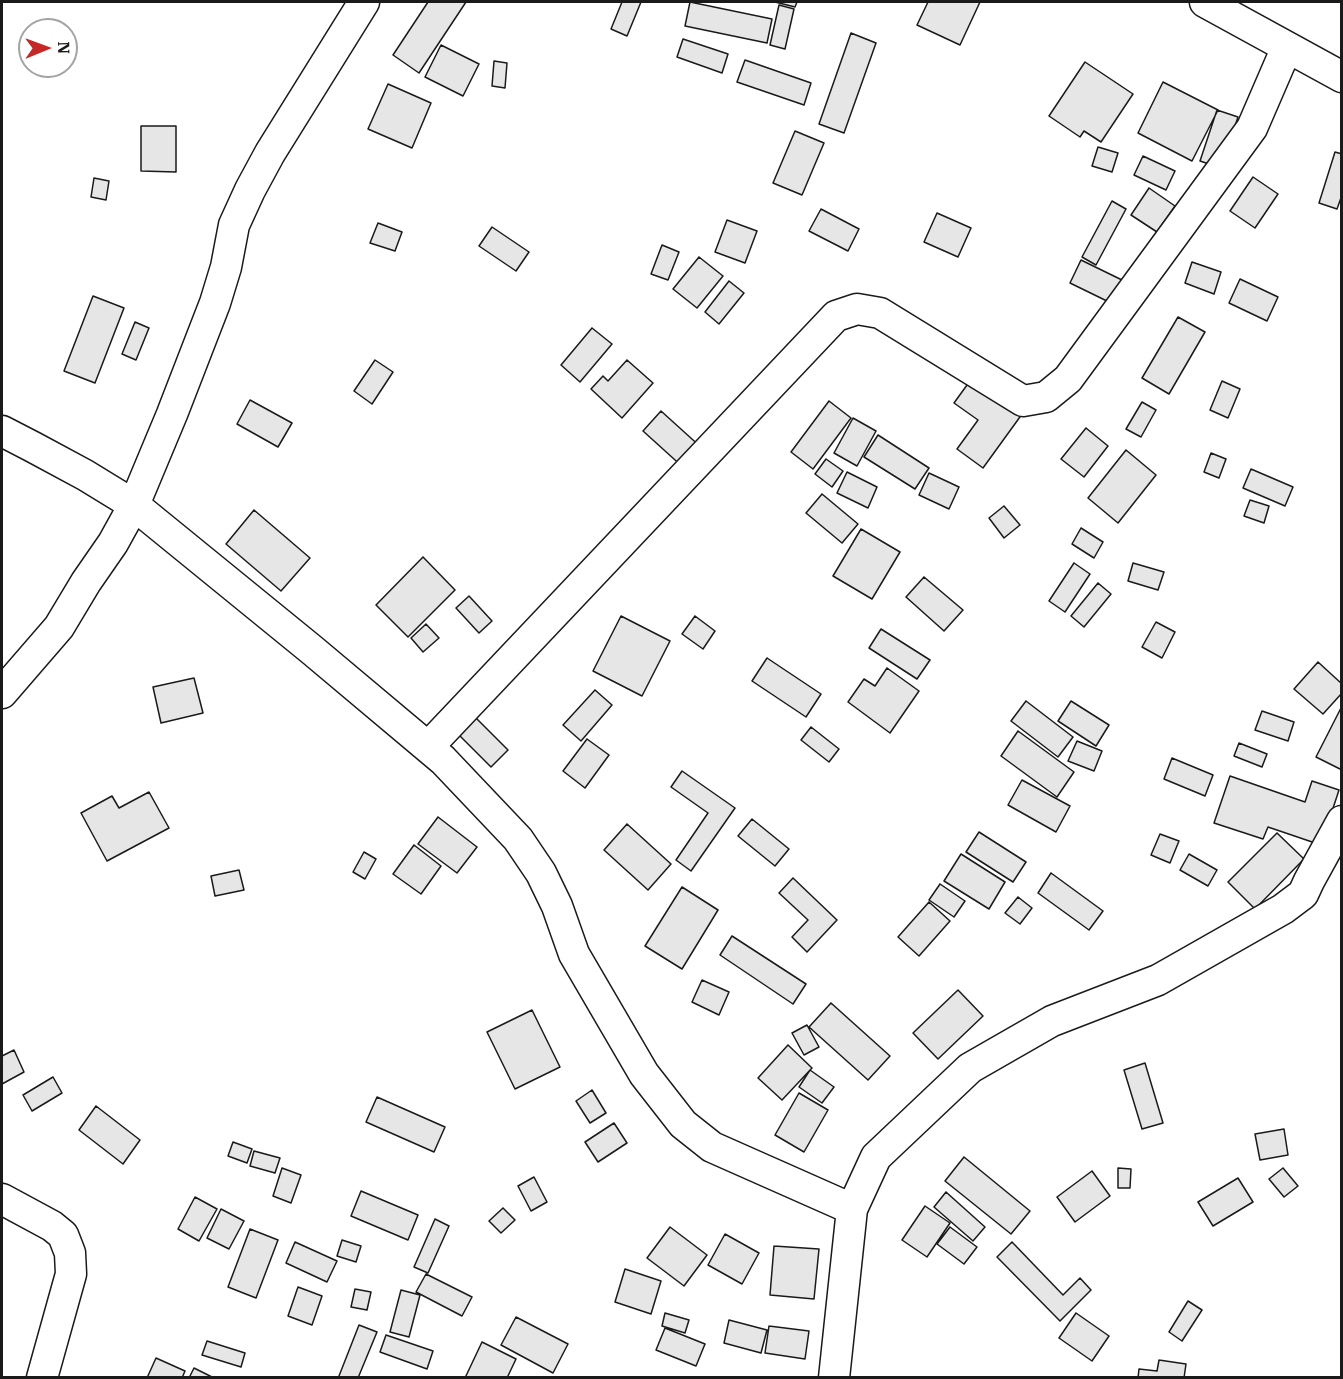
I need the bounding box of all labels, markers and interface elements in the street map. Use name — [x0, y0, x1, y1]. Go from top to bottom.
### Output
north arrow — [18, 18, 78, 78]
text: N — [54, 41, 74, 54]

